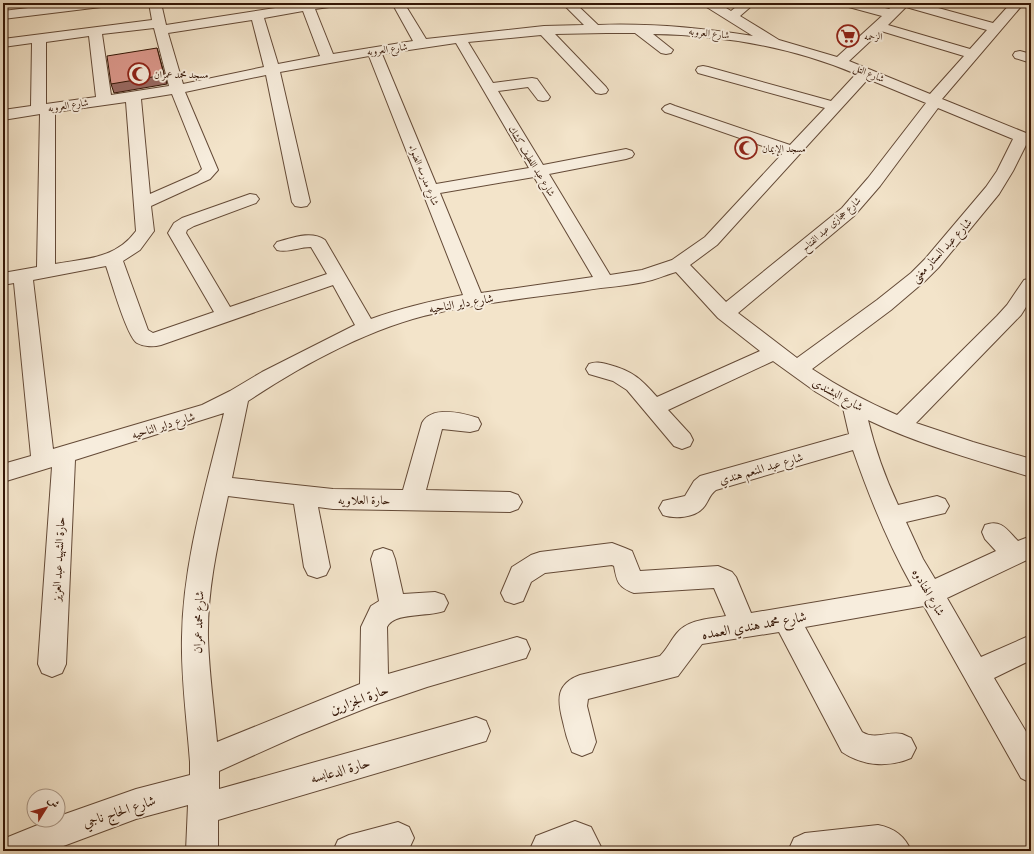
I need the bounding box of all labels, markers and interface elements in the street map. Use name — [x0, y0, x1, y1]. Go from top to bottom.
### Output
street label: شارع العروبه — [688, 23, 731, 45]
supermarket icon: الرحمه — [835, 23, 861, 49]
place label: الرحمه — [864, 29, 882, 44]
street label: شارع العروبه — [366, 39, 409, 61]
street label: شارع التل — [850, 60, 887, 88]
mosque icon: مسجد محمد عمران — [126, 61, 152, 87]
place label: مسجد محمد عمران — [154, 67, 209, 82]
street label: شارع العروبه — [47, 94, 90, 118]
street label: شارع عبد اللطيف كشك — [503, 123, 559, 201]
mosque icon: مسجد الإيمان — [733, 135, 759, 161]
place label: مسجد الإيمان — [762, 141, 806, 157]
street label: شارع مدرسه الضواء — [403, 142, 443, 209]
street label: شارع حجازى عبد الفتاح — [798, 193, 866, 256]
street label: شارع عبد الستار مغنى — [907, 214, 978, 288]
street label: شارع داير الناحيه — [427, 289, 495, 320]
street label: شارع البشندى — [808, 373, 867, 418]
street label: شارع داير الناحيه — [129, 407, 198, 446]
street label: شارع عبد المنعم هندي — [717, 448, 806, 491]
street label: حارة العلاويه — [338, 491, 390, 508]
street label: حارة الشهيد عبد العزيز — [47, 516, 69, 604]
street label: شارع الهنادوه — [906, 565, 949, 620]
street label: شارع محمد عمران — [188, 590, 211, 654]
street label: شارع محمد هندي العمده — [700, 606, 808, 646]
street label: حارة الجزارين — [327, 679, 391, 719]
street label: حارة الدعابسه — [308, 752, 372, 788]
north arrow — [26, 788, 66, 828]
street label: شارع الحاج ناجي — [80, 790, 159, 835]
text: ش — [44, 793, 64, 811]

